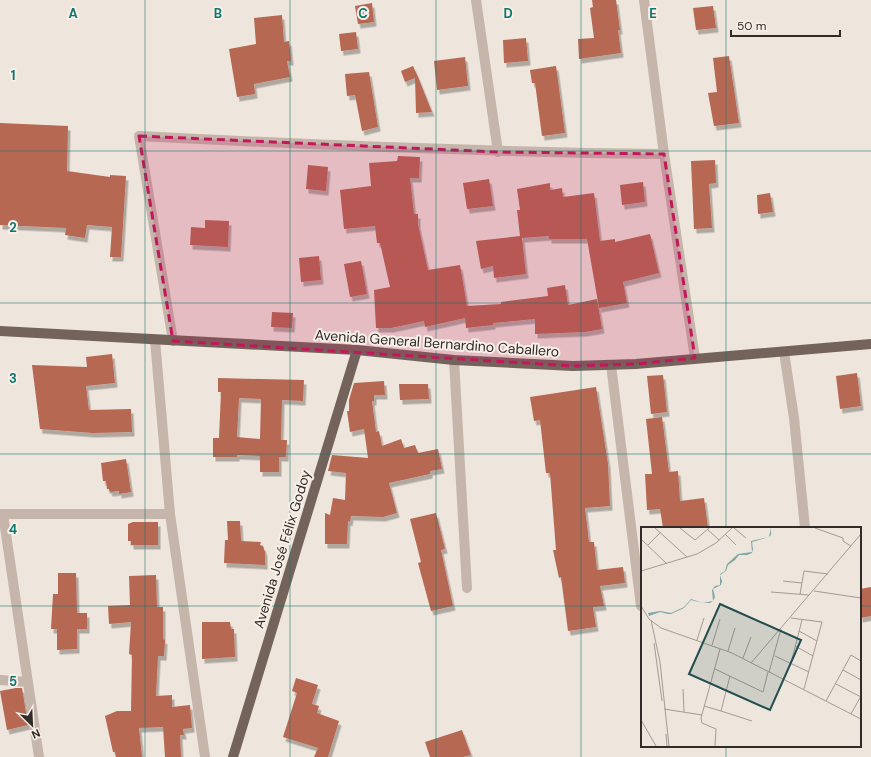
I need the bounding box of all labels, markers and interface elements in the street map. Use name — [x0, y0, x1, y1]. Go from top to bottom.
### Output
text: A — [68, 5, 78, 22]
text: B — [214, 5, 222, 22]
text: C — [358, 5, 368, 22]
text: D — [503, 5, 513, 22]
text: E — [649, 5, 657, 22]
scale bar — [731, 12, 840, 38]
text: 50 m — [737, 18, 766, 34]
text: 1 — [11, 67, 15, 84]
text: 2 — [9, 219, 17, 236]
street label: Avenida General Bernardino Caballero — [314, 325, 560, 361]
text: 3 — [9, 370, 17, 387]
street label: Avenida José Félix Godoy — [249, 467, 315, 630]
text: 4 — [9, 521, 17, 538]
inset map — [641, 527, 861, 747]
text: 5 — [9, 673, 17, 690]
north arrow — [12, 705, 52, 745]
text: N — [30, 726, 43, 742]

